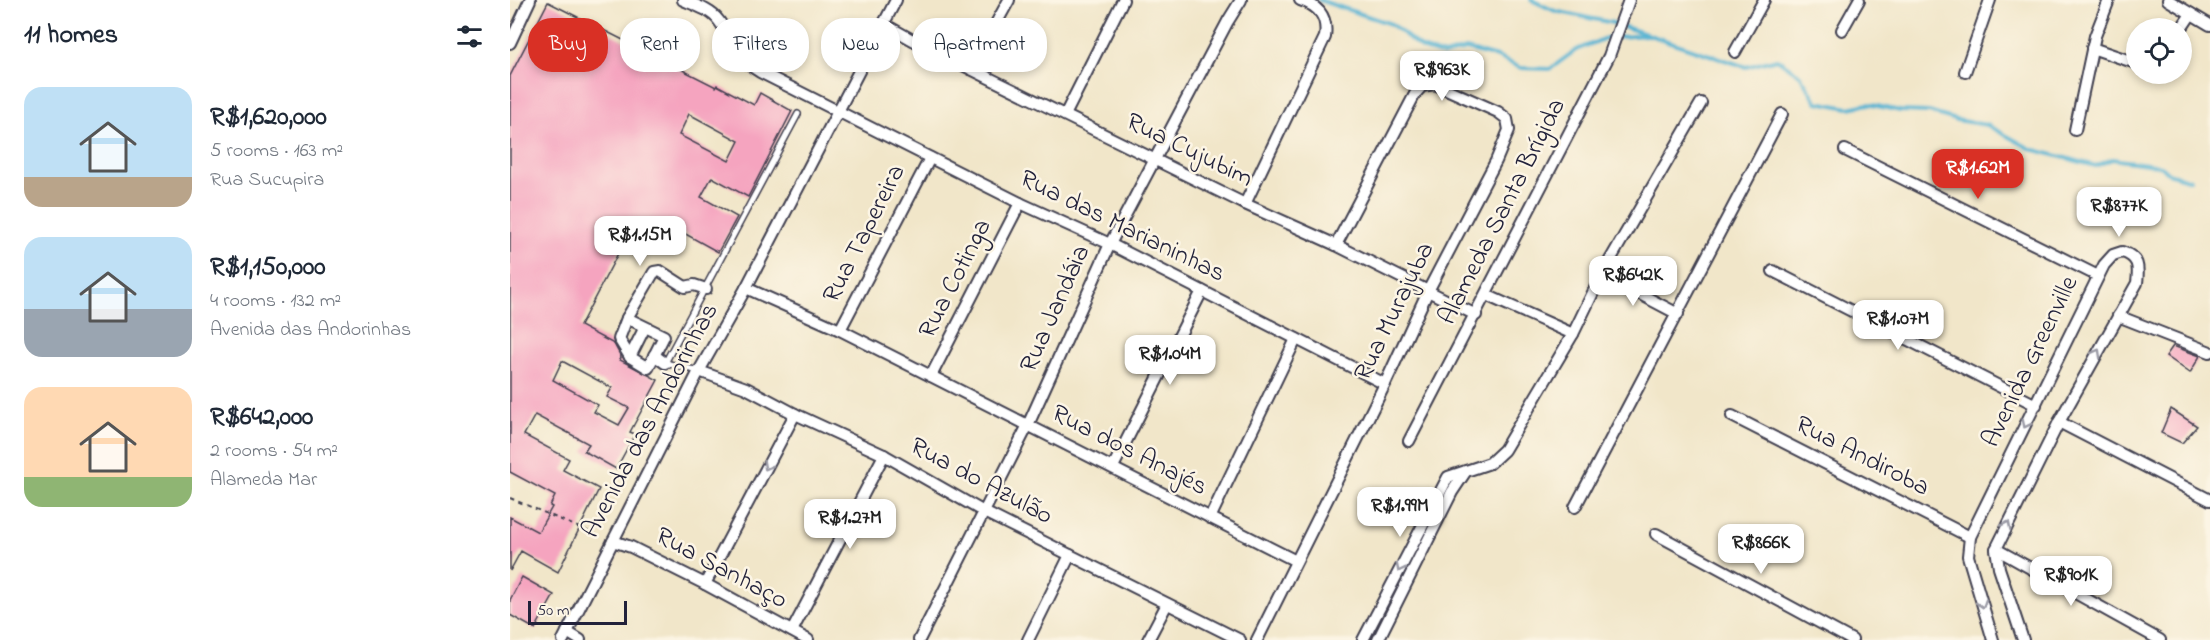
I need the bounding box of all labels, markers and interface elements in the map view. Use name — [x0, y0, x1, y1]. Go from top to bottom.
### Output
text: 11 homes — [24, 17, 118, 55]
chip: Buy — [528, 18, 608, 72]
chip: Rent — [620, 18, 700, 72]
chip: Filters — [712, 18, 809, 72]
chip: New — [821, 18, 900, 72]
chip: Apartment — [912, 18, 1047, 72]
map controls — [2126, 18, 2192, 84]
button: locate — [2126, 18, 2192, 84]
icon: filters — [453, 20, 486, 53]
pin: R$963K — [1393, 51, 1491, 102]
text: R$963K — [1414, 56, 1470, 85]
street label: Alameda Santa Brígida — [1429, 92, 1577, 332]
text: R$1,620,000 — [210, 99, 327, 137]
street label: Rua Cujubim — [1119, 104, 1259, 198]
icon: home — [72, 111, 144, 183]
text: 5 rooms · 163 m² — [210, 137, 343, 166]
pin: R$1.62M — [1923, 149, 2033, 200]
text: R$1.62M — [1946, 154, 2010, 183]
street label: Rua Tapereira — [814, 158, 916, 310]
street label: Rua das Marianinhas — [1013, 161, 1231, 293]
text: Rua Sucupira — [210, 166, 324, 195]
pin: R$877K — [2070, 187, 2168, 238]
text: R$877K — [2091, 192, 2147, 221]
street label: Rua Cotinga — [910, 213, 1002, 345]
pin: R$1.15M — [585, 216, 695, 267]
text: R$1.15M — [608, 221, 672, 250]
street label: Rua Murajuba — [1345, 236, 1445, 388]
street label: Rua Jandáia — [1011, 239, 1101, 379]
text: R$1,150,000 — [210, 249, 325, 287]
pin: R$642K — [1584, 256, 1682, 307]
icon: home — [72, 261, 144, 333]
text: R$642K — [1603, 261, 1663, 290]
street label: Avenida Greenville — [1973, 269, 2089, 454]
text: 4 rooms · 132 m² — [210, 287, 341, 316]
street label: Avenida das Andorinhas — [573, 297, 729, 545]
pin: R$1.07M — [1843, 300, 1953, 351]
text: R$1.07M — [1867, 305, 1929, 334]
text: Avenida das Andorinhas — [210, 316, 411, 345]
pin: R$1.04M — [1115, 335, 1225, 386]
text: R$1.04M — [1139, 340, 1201, 369]
one-way arrow — [2090, 349, 2102, 359]
street label: Rua dos Anajés — [1044, 395, 1214, 507]
text: R$642,000 — [210, 399, 313, 437]
street label: Rua Andiroba — [1788, 407, 1936, 507]
icon: home — [72, 411, 144, 483]
one-way arrow — [2022, 418, 2034, 429]
street label: Rua do Azulão — [903, 428, 1059, 536]
text: 2 rooms · 54 m² — [210, 437, 338, 466]
one-way arrow — [763, 459, 774, 470]
text: Alameda Mar — [210, 466, 317, 495]
pin: R$1.99M — [1345, 487, 1455, 538]
text: R$1.99M — [1371, 492, 1429, 521]
pin: R$1.27M — [795, 499, 905, 550]
text: R$1.27M — [818, 504, 882, 533]
street label: Rua Sanhaço — [648, 518, 794, 620]
one-way arrow — [1999, 521, 2011, 532]
pin: R$866K — [1712, 524, 1810, 575]
text: R$866K — [1732, 529, 1790, 558]
pin: R$901K — [2022, 556, 2120, 607]
one-way arrow — [1396, 561, 1408, 572]
text: R$901K — [2044, 561, 2098, 590]
scale bar — [528, 598, 627, 626]
one-way arrow — [1974, 598, 1987, 609]
text: 50 m — [537, 599, 569, 623]

